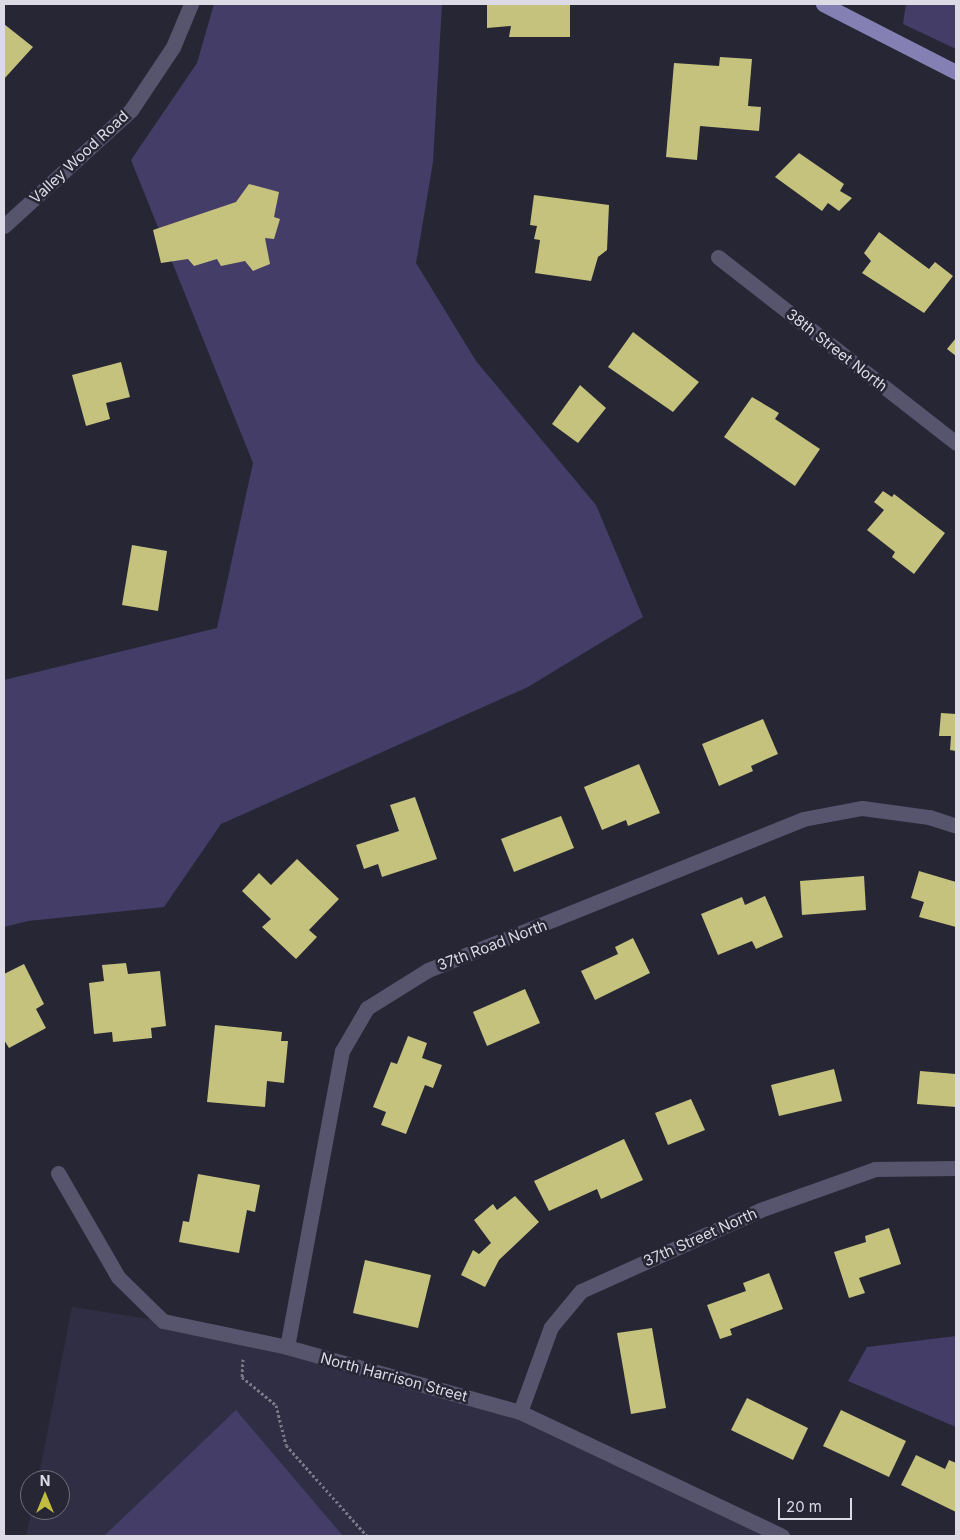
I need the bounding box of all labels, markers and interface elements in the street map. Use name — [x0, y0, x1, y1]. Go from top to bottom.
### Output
street label: Valley Wood Road — [26, 107, 132, 207]
street label: 38th Street North — [783, 305, 891, 395]
street label: 37th Road North — [435, 916, 549, 974]
street label: 37th Street North — [640, 1204, 760, 1270]
street label: North Harrison Street — [319, 1349, 469, 1405]
north arrow — [20, 1470, 70, 1520]
text: N — [40, 1472, 50, 1489]
scale bar — [780, 1488, 854, 1520]
text: 20 m — [786, 1497, 822, 1516]

